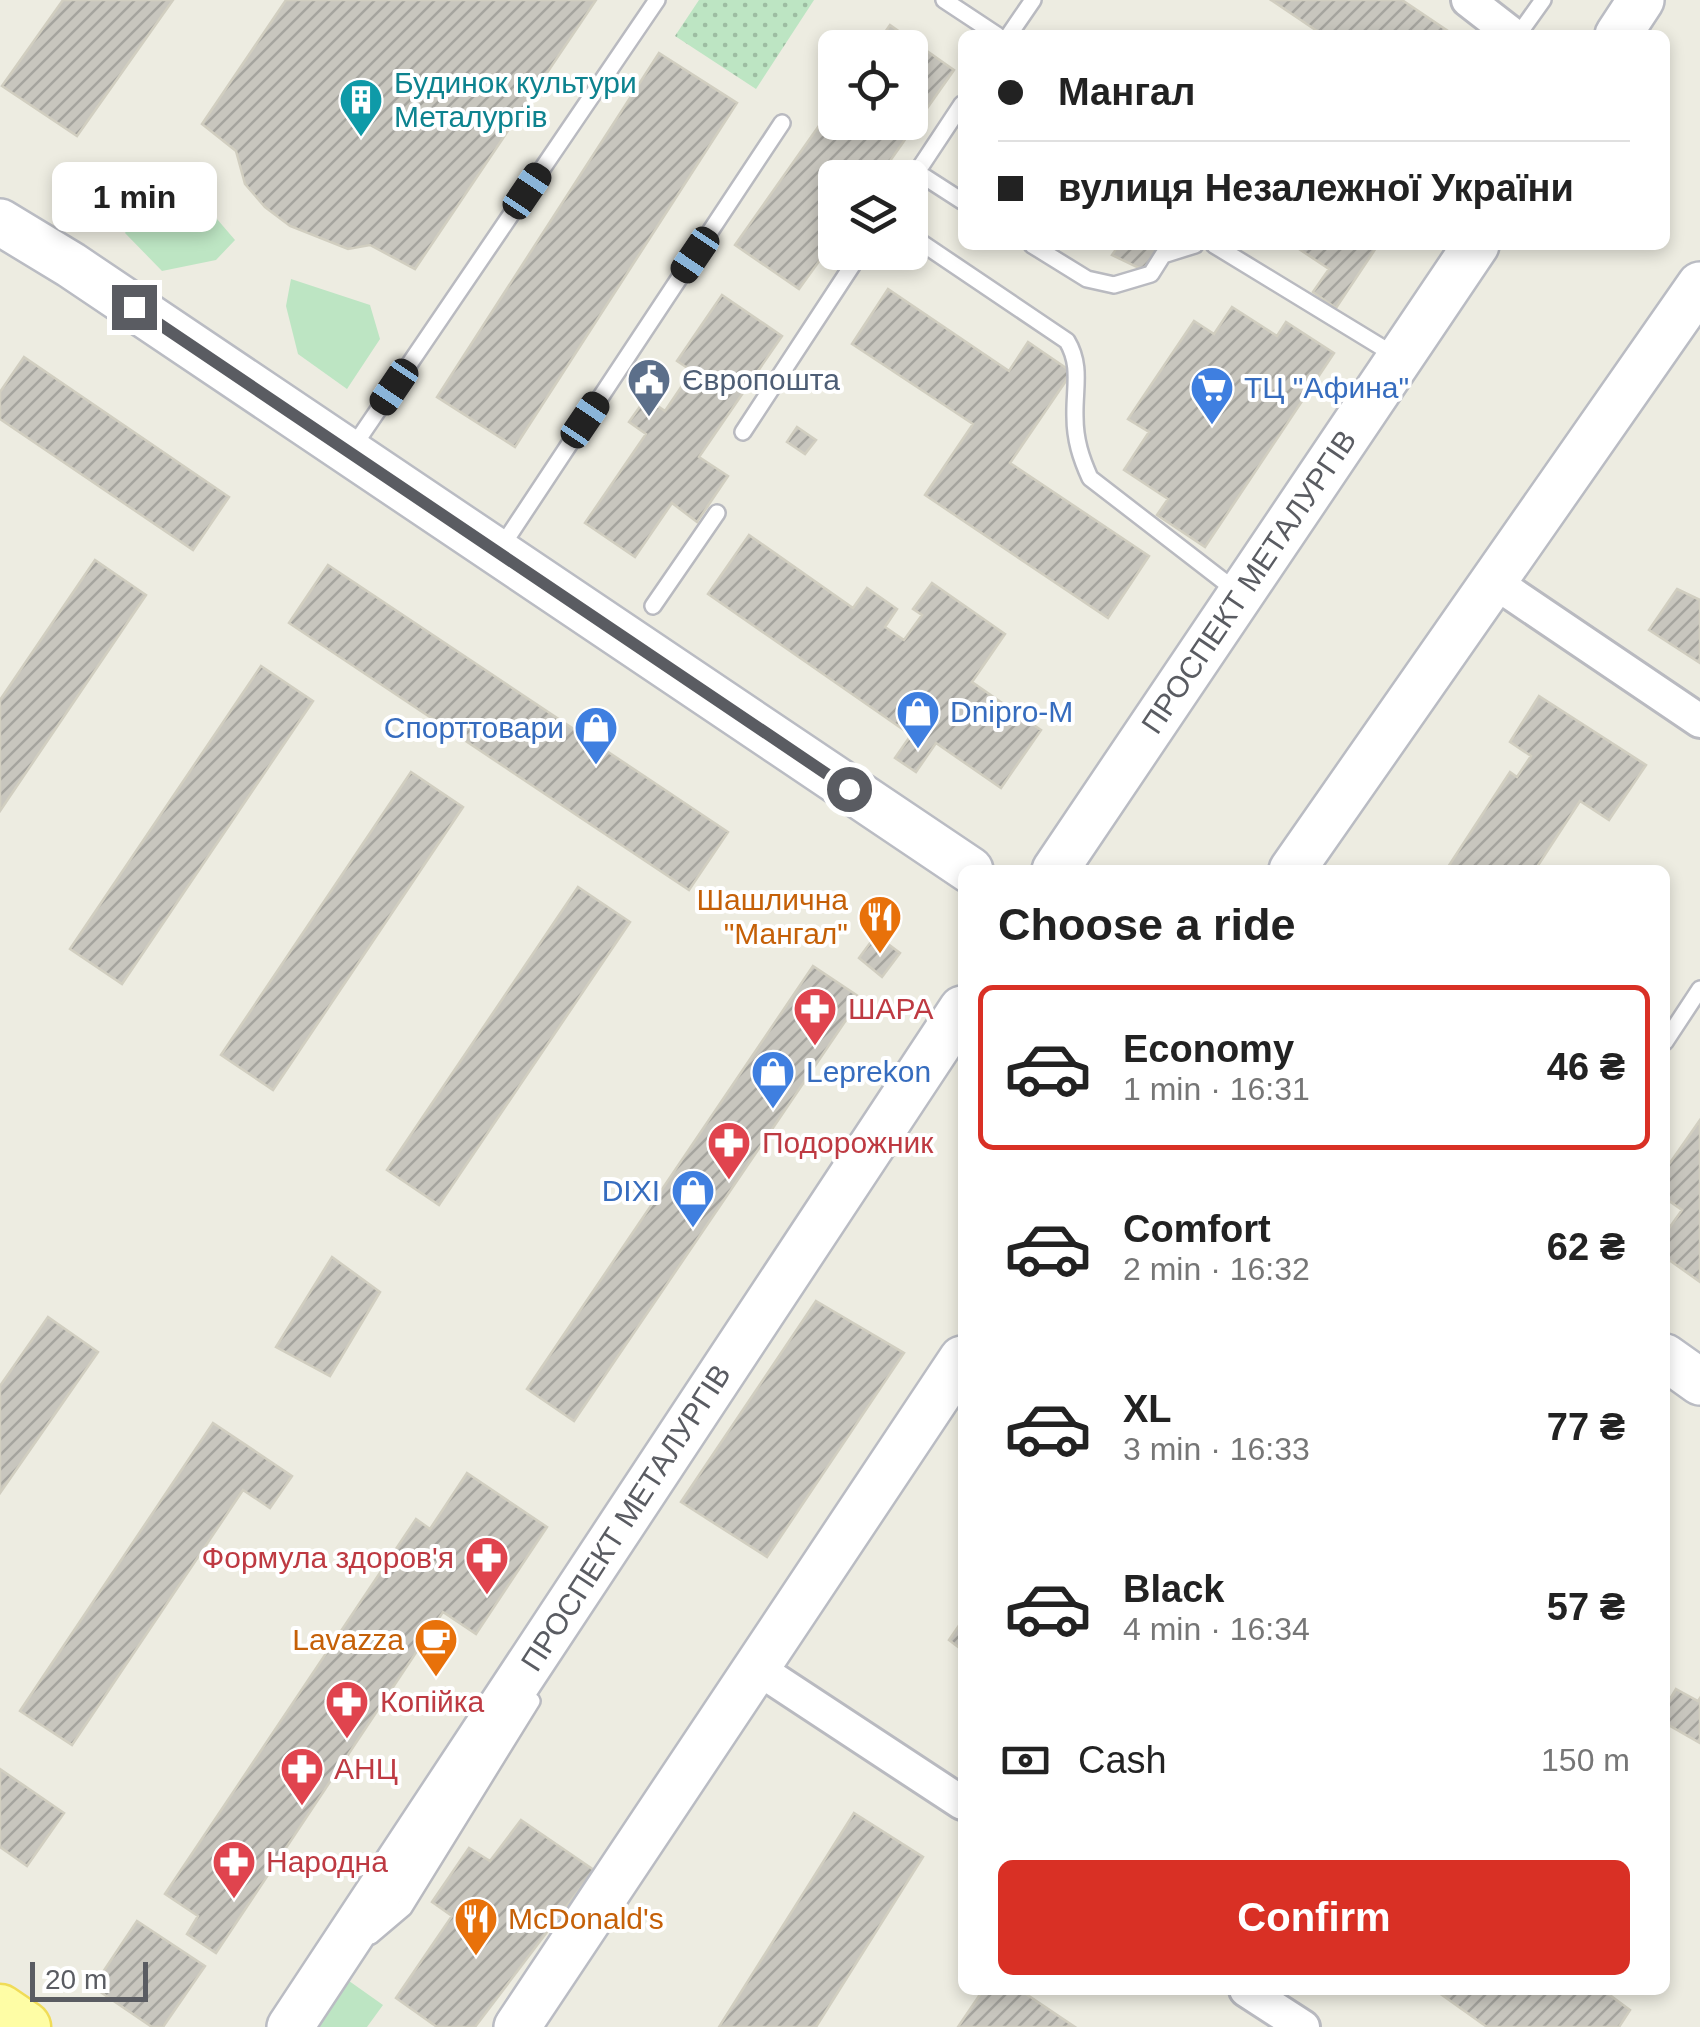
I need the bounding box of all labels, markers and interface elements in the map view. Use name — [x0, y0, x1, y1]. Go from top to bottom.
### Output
map controls — [818, 30, 928, 270]
button: locate — [818, 30, 928, 140]
place label: Будинок культури Металургів — [394, 66, 637, 133]
text: Мангал — [1058, 71, 1195, 113]
building icon: Будинок культури Металургів — [338, 77, 384, 138]
car — [498, 158, 556, 224]
button: layers — [818, 160, 928, 270]
callout: 1 min — [52, 162, 216, 232]
text: вулиця Незалежної України — [1058, 167, 1574, 209]
text: 1 min — [93, 179, 176, 215]
car — [666, 222, 724, 288]
route end — [112, 285, 157, 330]
car — [365, 354, 423, 420]
public building icon: Європошта — [626, 357, 672, 418]
place label: Європошта — [682, 363, 840, 396]
supermarket icon: ТЦ "Афина" — [1189, 365, 1235, 426]
place label: ТЦ "Афина" — [1244, 371, 1409, 404]
car — [556, 387, 614, 453]
street label: ПРОСПЕКТ МЕТАЛУРГІВ — [1135, 424, 1362, 739]
shop icon: Dnipro-M — [895, 689, 941, 750]
place label: Dnipro-M — [950, 695, 1073, 728]
shop icon: Спорттовари — [573, 705, 619, 766]
place label: Спорттовари — [384, 711, 564, 744]
route start — [827, 767, 872, 812]
place label: Шашлична "Мангал" — [697, 883, 848, 950]
restaurant icon: Шашлична "Мангал" — [857, 894, 903, 955]
text: Choose a ride — [998, 899, 1296, 950]
pharmacy icon: ШАРА — [792, 986, 838, 1047]
place label: ШАРА — [848, 992, 934, 1025]
icon: car — [1003, 1023, 1093, 1113]
text: Economy — [1123, 1028, 1294, 1070]
text: 46 ₴ — [1547, 1046, 1625, 1088]
shop icon: Leprekon — [750, 1049, 796, 1110]
place label: Leprekon — [806, 1055, 931, 1088]
text: 1 min · 16:31 — [1123, 1071, 1310, 1107]
pharmacy icon: Подорожник — [706, 1120, 752, 1181]
place label: Подорожник — [762, 1126, 934, 1159]
shop icon: DIXI — [670, 1168, 716, 1229]
place label: DIXI — [602, 1174, 660, 1207]
icon: car — [1003, 1203, 1093, 1293]
text: Comfort — [1123, 1208, 1271, 1250]
text: 62 ₴ — [1547, 1226, 1625, 1268]
text: 2 min · 16:32 — [1123, 1251, 1310, 1287]
street label: ПРОСПЕКТ МЕТАЛУРГІВ — [514, 1359, 737, 1677]
icon: car — [1003, 1383, 1093, 1473]
text: XL — [1123, 1388, 1172, 1430]
text: 77 ₴ — [1547, 1406, 1625, 1448]
text: 3 min · 16:33 — [1123, 1431, 1310, 1467]
pharmacy icon: Формула здоров'я — [464, 1535, 510, 1596]
place label: Формула здоров'я — [201, 1541, 454, 1574]
icon: car — [1003, 1563, 1093, 1653]
text: Black — [1123, 1568, 1224, 1610]
text: 57 ₴ — [1547, 1586, 1625, 1628]
text: 4 min · 16:34 — [1123, 1611, 1310, 1647]
cafe icon: Lavazza — [413, 1617, 459, 1678]
place label: Lavazza — [292, 1623, 404, 1656]
pharmacy icon: Копійка — [324, 1679, 370, 1740]
place label: Копійка — [380, 1685, 485, 1718]
icon: cash — [998, 1733, 1053, 1788]
text: Cash — [1078, 1739, 1167, 1781]
text: 150 m — [1541, 1742, 1630, 1778]
pharmacy icon: АНЦ — [279, 1746, 325, 1807]
place label: АНЦ — [334, 1752, 398, 1785]
pharmacy icon: Народна — [211, 1839, 257, 1900]
place label: Народна — [266, 1845, 388, 1878]
button: Confirm — [998, 1860, 1630, 1975]
restaurant icon: McDonald's — [453, 1896, 499, 1957]
place label: McDonald's — [508, 1902, 664, 1935]
scale bar — [30, 1957, 148, 2002]
text: 20 m — [45, 1964, 107, 1995]

